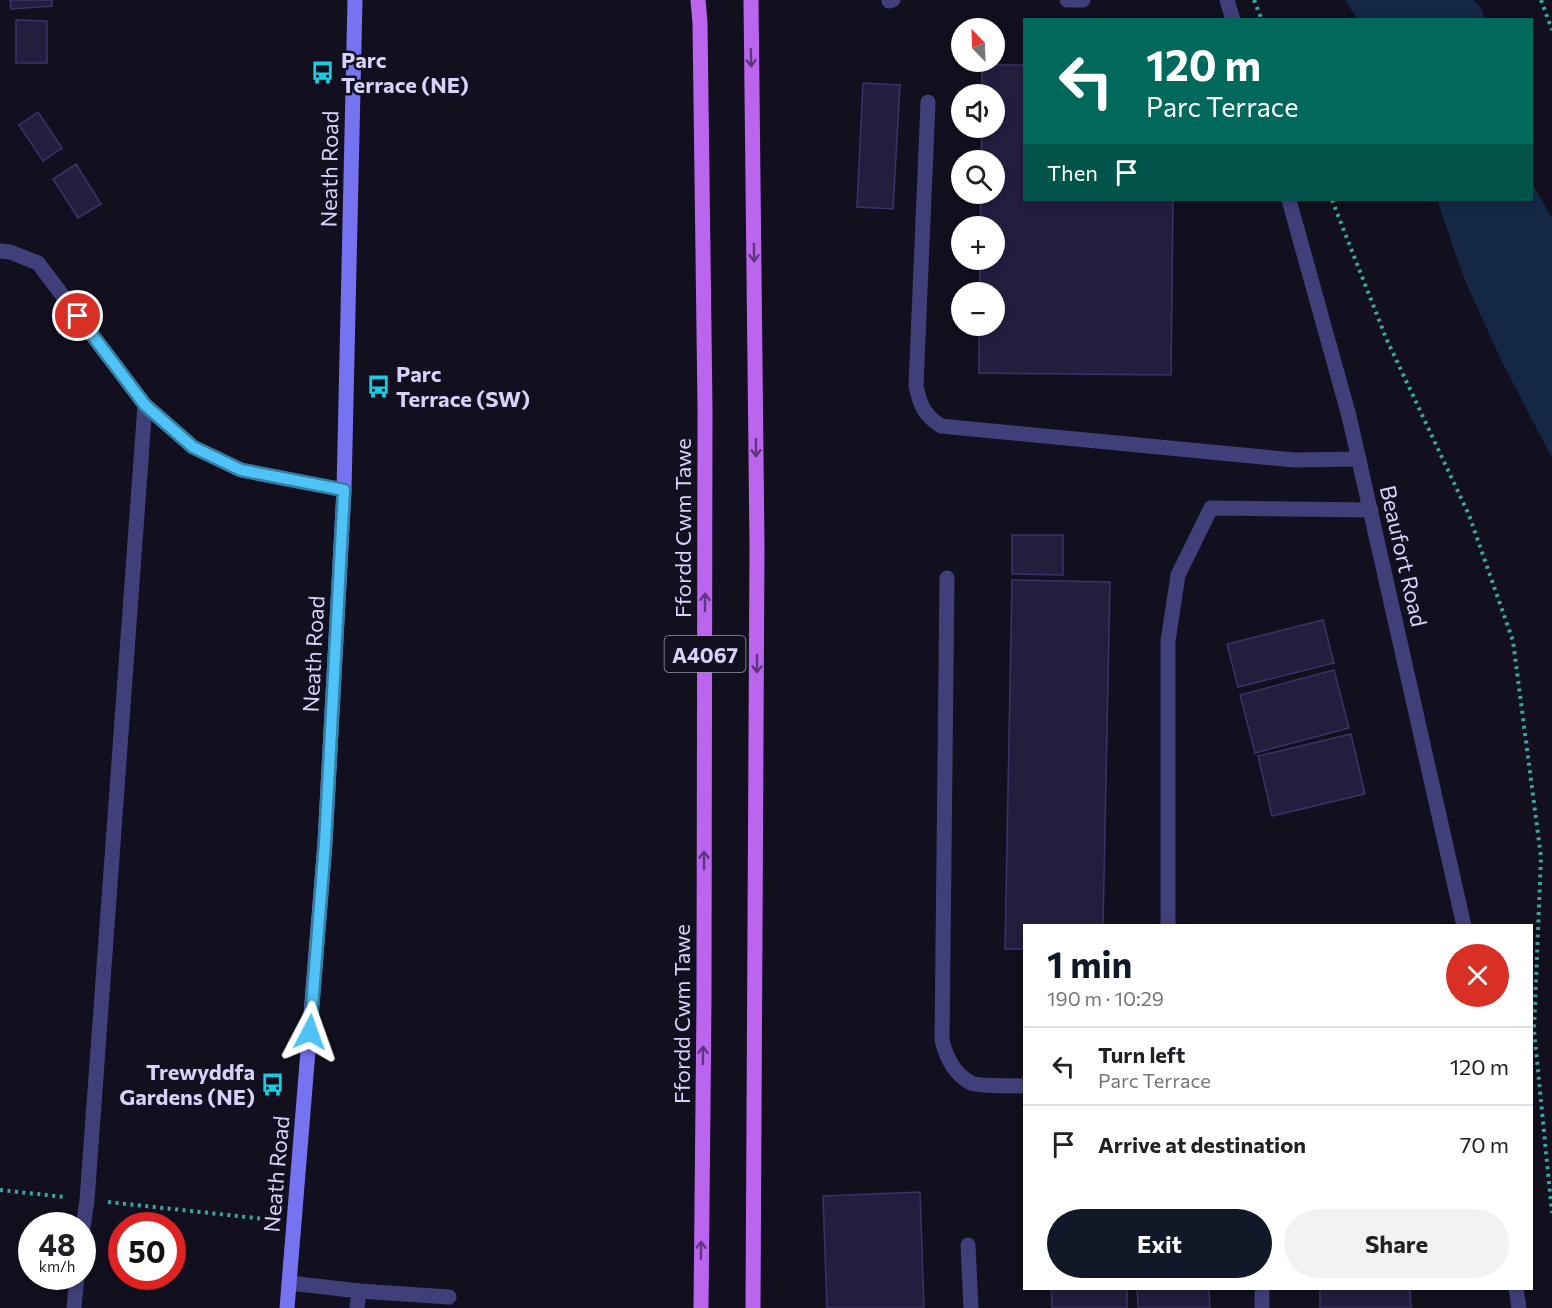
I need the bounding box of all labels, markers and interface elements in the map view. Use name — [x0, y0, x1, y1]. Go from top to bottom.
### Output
north arrow — [951, 18, 1005, 72]
map controls — [951, 18, 1005, 336]
text: 120 m — [1146, 38, 1261, 90]
icon: left — [1047, 42, 1125, 120]
place label: Parc Terrace (NE) — [341, 46, 469, 98]
one-way arrow — [746, 48, 757, 68]
bus stop icon: Parc Terrace (NE) — [310, 59, 336, 85]
button: sound — [951, 84, 1005, 138]
text: Parc Terrace — [1146, 90, 1298, 123]
street label: Neath Road — [314, 110, 344, 228]
button: search — [951, 150, 1005, 204]
icon: arrive — [1110, 156, 1143, 189]
text: Then — [1047, 159, 1098, 186]
button: + — [951, 216, 1005, 270]
one-way arrow — [748, 243, 760, 263]
button: − — [951, 282, 1005, 336]
pin — [52, 290, 103, 341]
icon: arrive — [61, 299, 94, 332]
place label: Parc Terrace (SW) — [396, 360, 530, 412]
bus stop icon: Parc Terrace (SW) — [365, 373, 391, 399]
street label: Ffordd Cwm Tawe — [669, 438, 696, 618]
one-way arrow — [750, 438, 762, 458]
street label: Beaufort Road — [1375, 483, 1433, 629]
one-way arrow — [699, 592, 711, 612]
street label: Neath Road — [296, 595, 330, 713]
road number: A4067 — [664, 636, 746, 672]
one-way arrow — [751, 654, 763, 674]
one-way arrow — [698, 850, 710, 870]
street label: Ffordd Cwm Tawe — [668, 924, 695, 1104]
text: 1 min — [1047, 941, 1132, 985]
button: close — [1446, 944, 1509, 1007]
text: 190 m · 10:29 — [1047, 986, 1164, 1010]
position arrow — [278, 1000, 342, 1064]
text: Turn left — [1098, 1041, 1185, 1068]
one-way arrow — [697, 1045, 709, 1065]
icon: left — [1047, 1050, 1080, 1083]
text: 120 m — [1450, 1053, 1509, 1080]
place label: Trewyddfa Gardens (NE) — [119, 1058, 255, 1110]
text: Parc Terrace — [1098, 1068, 1211, 1092]
bus stop icon: Trewyddfa Gardens (NE) — [260, 1071, 286, 1097]
street label: Neath Road — [257, 1115, 295, 1233]
icon: arrive — [1047, 1128, 1080, 1161]
text: Arrive at destination — [1098, 1131, 1306, 1158]
text: 70 m — [1460, 1131, 1509, 1158]
button: Exit — [1047, 1209, 1272, 1278]
button: Share — [1284, 1209, 1509, 1278]
speed limit sign: 50 — [108, 1212, 186, 1290]
text: 48 — [39, 1225, 75, 1262]
one-way arrow — [695, 1240, 707, 1260]
text: km/h — [39, 1257, 75, 1275]

